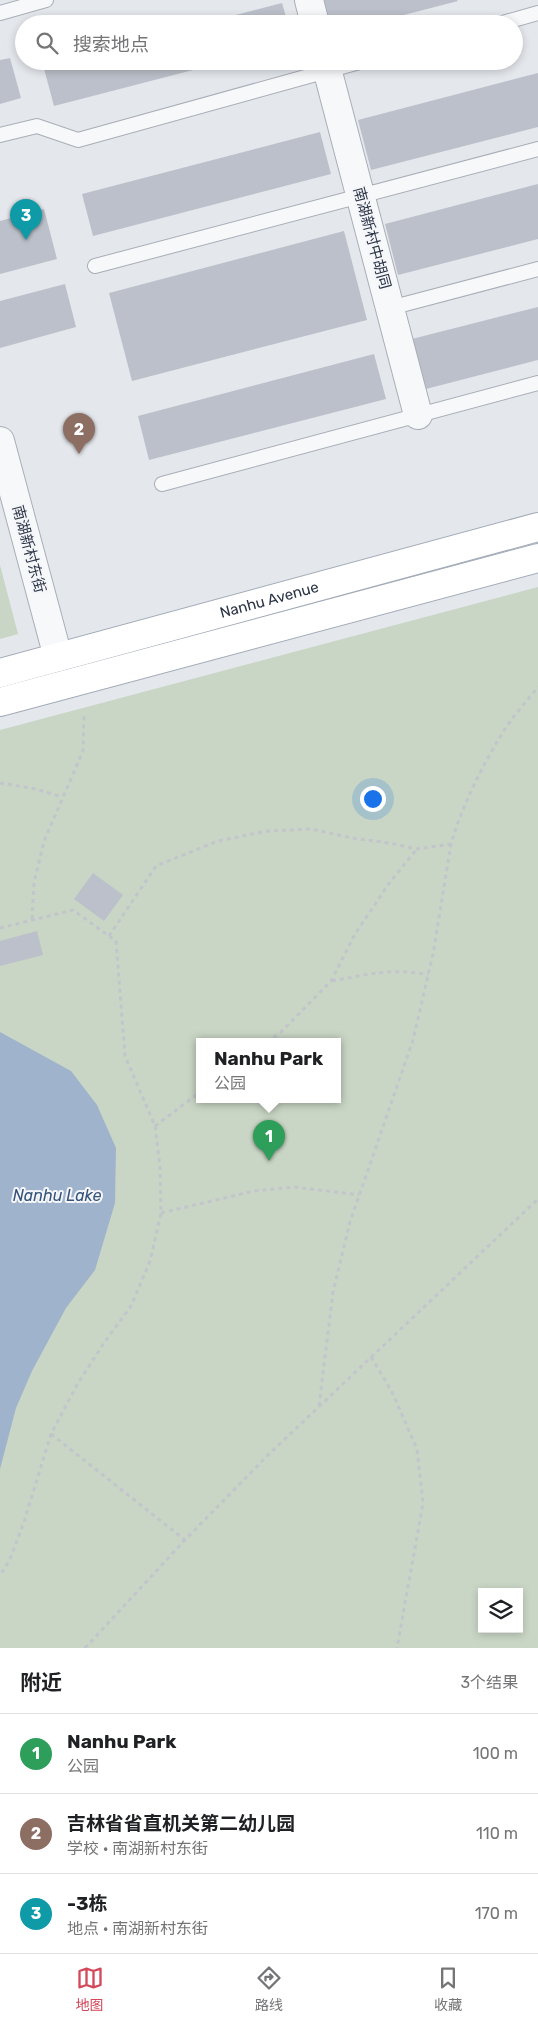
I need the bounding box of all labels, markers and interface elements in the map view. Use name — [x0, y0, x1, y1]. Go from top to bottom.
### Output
search box — [15, 15, 523, 70]
icon: search — [33, 29, 61, 57]
text: 搜索地点 — [73, 33, 149, 56]
street label: 南湖新村中胡同 — [350, 185, 394, 291]
pin: 3 — [10, 199, 42, 240]
pin: 2 — [63, 413, 95, 454]
street label: 南湖新村东街 — [9, 503, 49, 595]
street label: Nanhu Avenue — [218, 578, 321, 622]
your location — [360, 786, 386, 812]
popup — [196, 1038, 341, 1103]
text: Nanhu Park — [214, 1047, 323, 1070]
text: 公园 — [214, 1074, 246, 1093]
pin: 1 — [253, 1120, 285, 1161]
water label: Nanhu Lake — [13, 1186, 101, 1205]
map controls — [478, 1588, 523, 1633]
button: layers — [478, 1588, 523, 1633]
text: 附近 — [20, 1670, 62, 1695]
text: 3个结果 — [460, 1673, 518, 1692]
text: Nanhu Park — [67, 1730, 176, 1753]
text: 1 — [32, 1744, 40, 1763]
text: 100 m — [473, 1744, 518, 1763]
text: 公园 — [67, 1757, 99, 1776]
text: 吉林省省直机关第二幼儿园 — [67, 1812, 295, 1835]
text: 2 — [31, 1824, 41, 1843]
text: 110 m — [476, 1824, 518, 1843]
text: 学校 · 南湖新村东街 — [67, 1839, 208, 1858]
text: -3栋 — [67, 1892, 107, 1915]
text: 3 — [31, 1904, 41, 1923]
text: 170 m — [475, 1904, 518, 1923]
text: 地点 · 南湖新村东街 — [67, 1919, 208, 1938]
tab: 地图 — [76, 1964, 104, 2014]
tab: 路线 — [255, 1964, 283, 2014]
tab: 收藏 — [434, 1964, 462, 2014]

